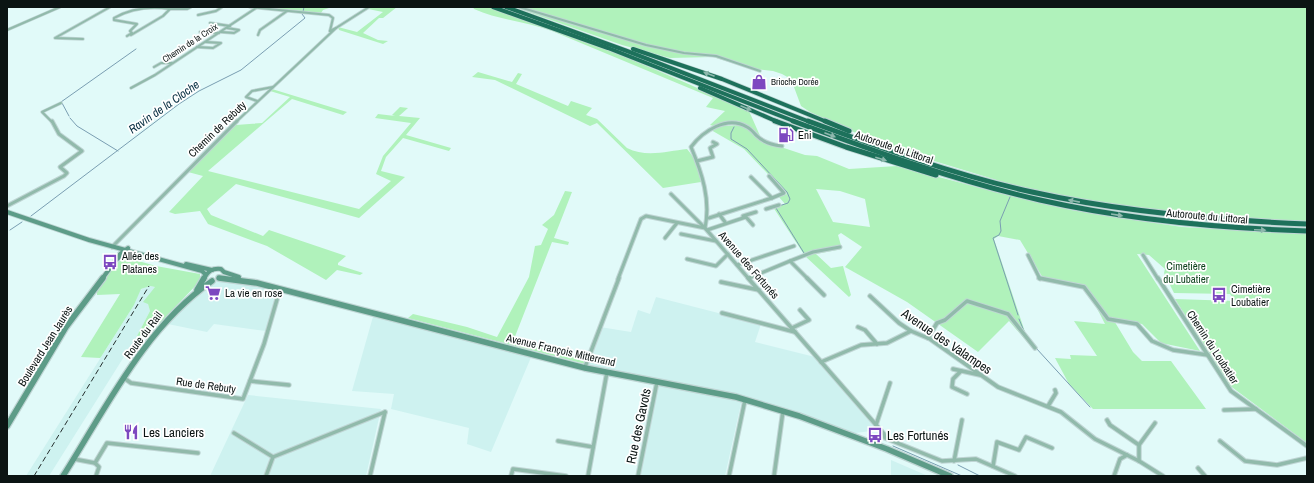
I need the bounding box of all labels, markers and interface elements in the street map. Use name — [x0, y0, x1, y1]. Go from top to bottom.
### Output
street label: Chemin de la Croix — [160, 20, 220, 65]
one-way arrow — [702, 71, 714, 77]
shop icon: Brioche Dorée — [750, 73, 768, 91]
water label: Ravin de la Cloche — [125, 76, 203, 137]
place label: Brioche Dorée — [771, 76, 819, 88]
street label: Chemin de Rebuty — [185, 98, 249, 160]
one-way arrow — [741, 106, 753, 112]
fuel station icon: Eni — [777, 126, 795, 144]
street label: Autoroute du Littoral — [852, 127, 935, 167]
place label: Eni — [798, 128, 812, 142]
one-way arrow — [825, 132, 837, 138]
one-way arrow — [875, 157, 887, 163]
one-way arrow — [1067, 197, 1080, 203]
street label: Autoroute du Littoral — [1165, 205, 1248, 227]
one-way arrow — [1111, 212, 1123, 218]
one-way arrow — [1254, 226, 1266, 233]
street label: Avenue des Fortunés — [715, 228, 783, 302]
place label: Allée des Platanes — [121, 249, 160, 276]
bus stop icon: Allée des Platanes — [101, 253, 119, 271]
park label: Cimetière du Lubatier — [1163, 259, 1209, 286]
place label: Cimetière Loubatier — [1231, 282, 1271, 309]
supermarket icon: La vie en rose — [204, 284, 222, 302]
place label: La vie en rose — [225, 286, 282, 300]
bus stop icon: Cimetière Loubatier — [1210, 286, 1228, 304]
street label: Boulevard Jean Jaurès — [15, 303, 76, 389]
street label: Avenue des Valampes — [897, 304, 995, 378]
street label: Chemin du Loubatier — [1184, 308, 1242, 386]
street label: Route du Rail — [121, 309, 165, 361]
street label: Avenue François Mitterrand — [504, 330, 617, 369]
street label: Rue de Rebuty — [175, 374, 237, 396]
street label: Rue des Gavots — [622, 387, 655, 465]
restaurant icon: Les Lanciers — [122, 423, 140, 441]
place label: Les Lanciers — [143, 424, 204, 441]
bus stop icon: Les Fortunés — [866, 426, 884, 444]
place label: Les Fortunés — [887, 427, 949, 444]

